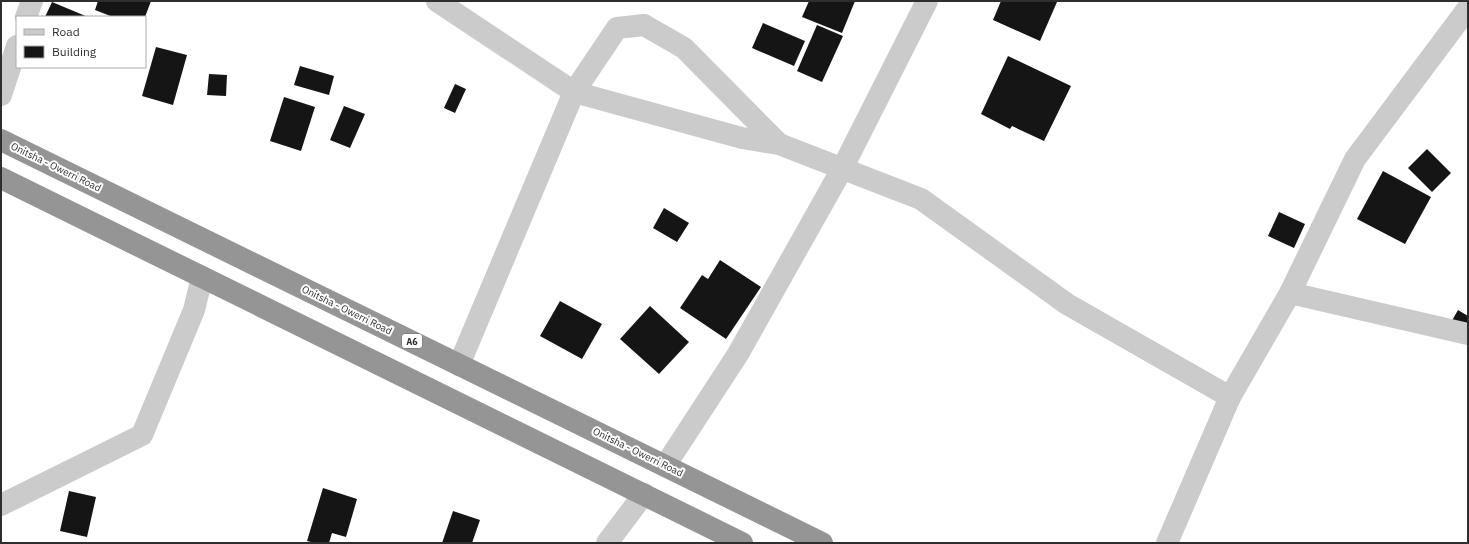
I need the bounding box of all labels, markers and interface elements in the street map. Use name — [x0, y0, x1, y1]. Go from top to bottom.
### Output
legend — [16, 16, 146, 68]
text: Road — [52, 24, 80, 39]
text: Building — [52, 44, 97, 59]
street label: Onitsha - Owerri Road — [9, 140, 103, 194]
street label: Onitsha - Owerri Road — [300, 283, 394, 337]
road number: A6 — [402, 334, 422, 348]
street label: Onitsha - Owerri Road — [591, 425, 685, 479]

